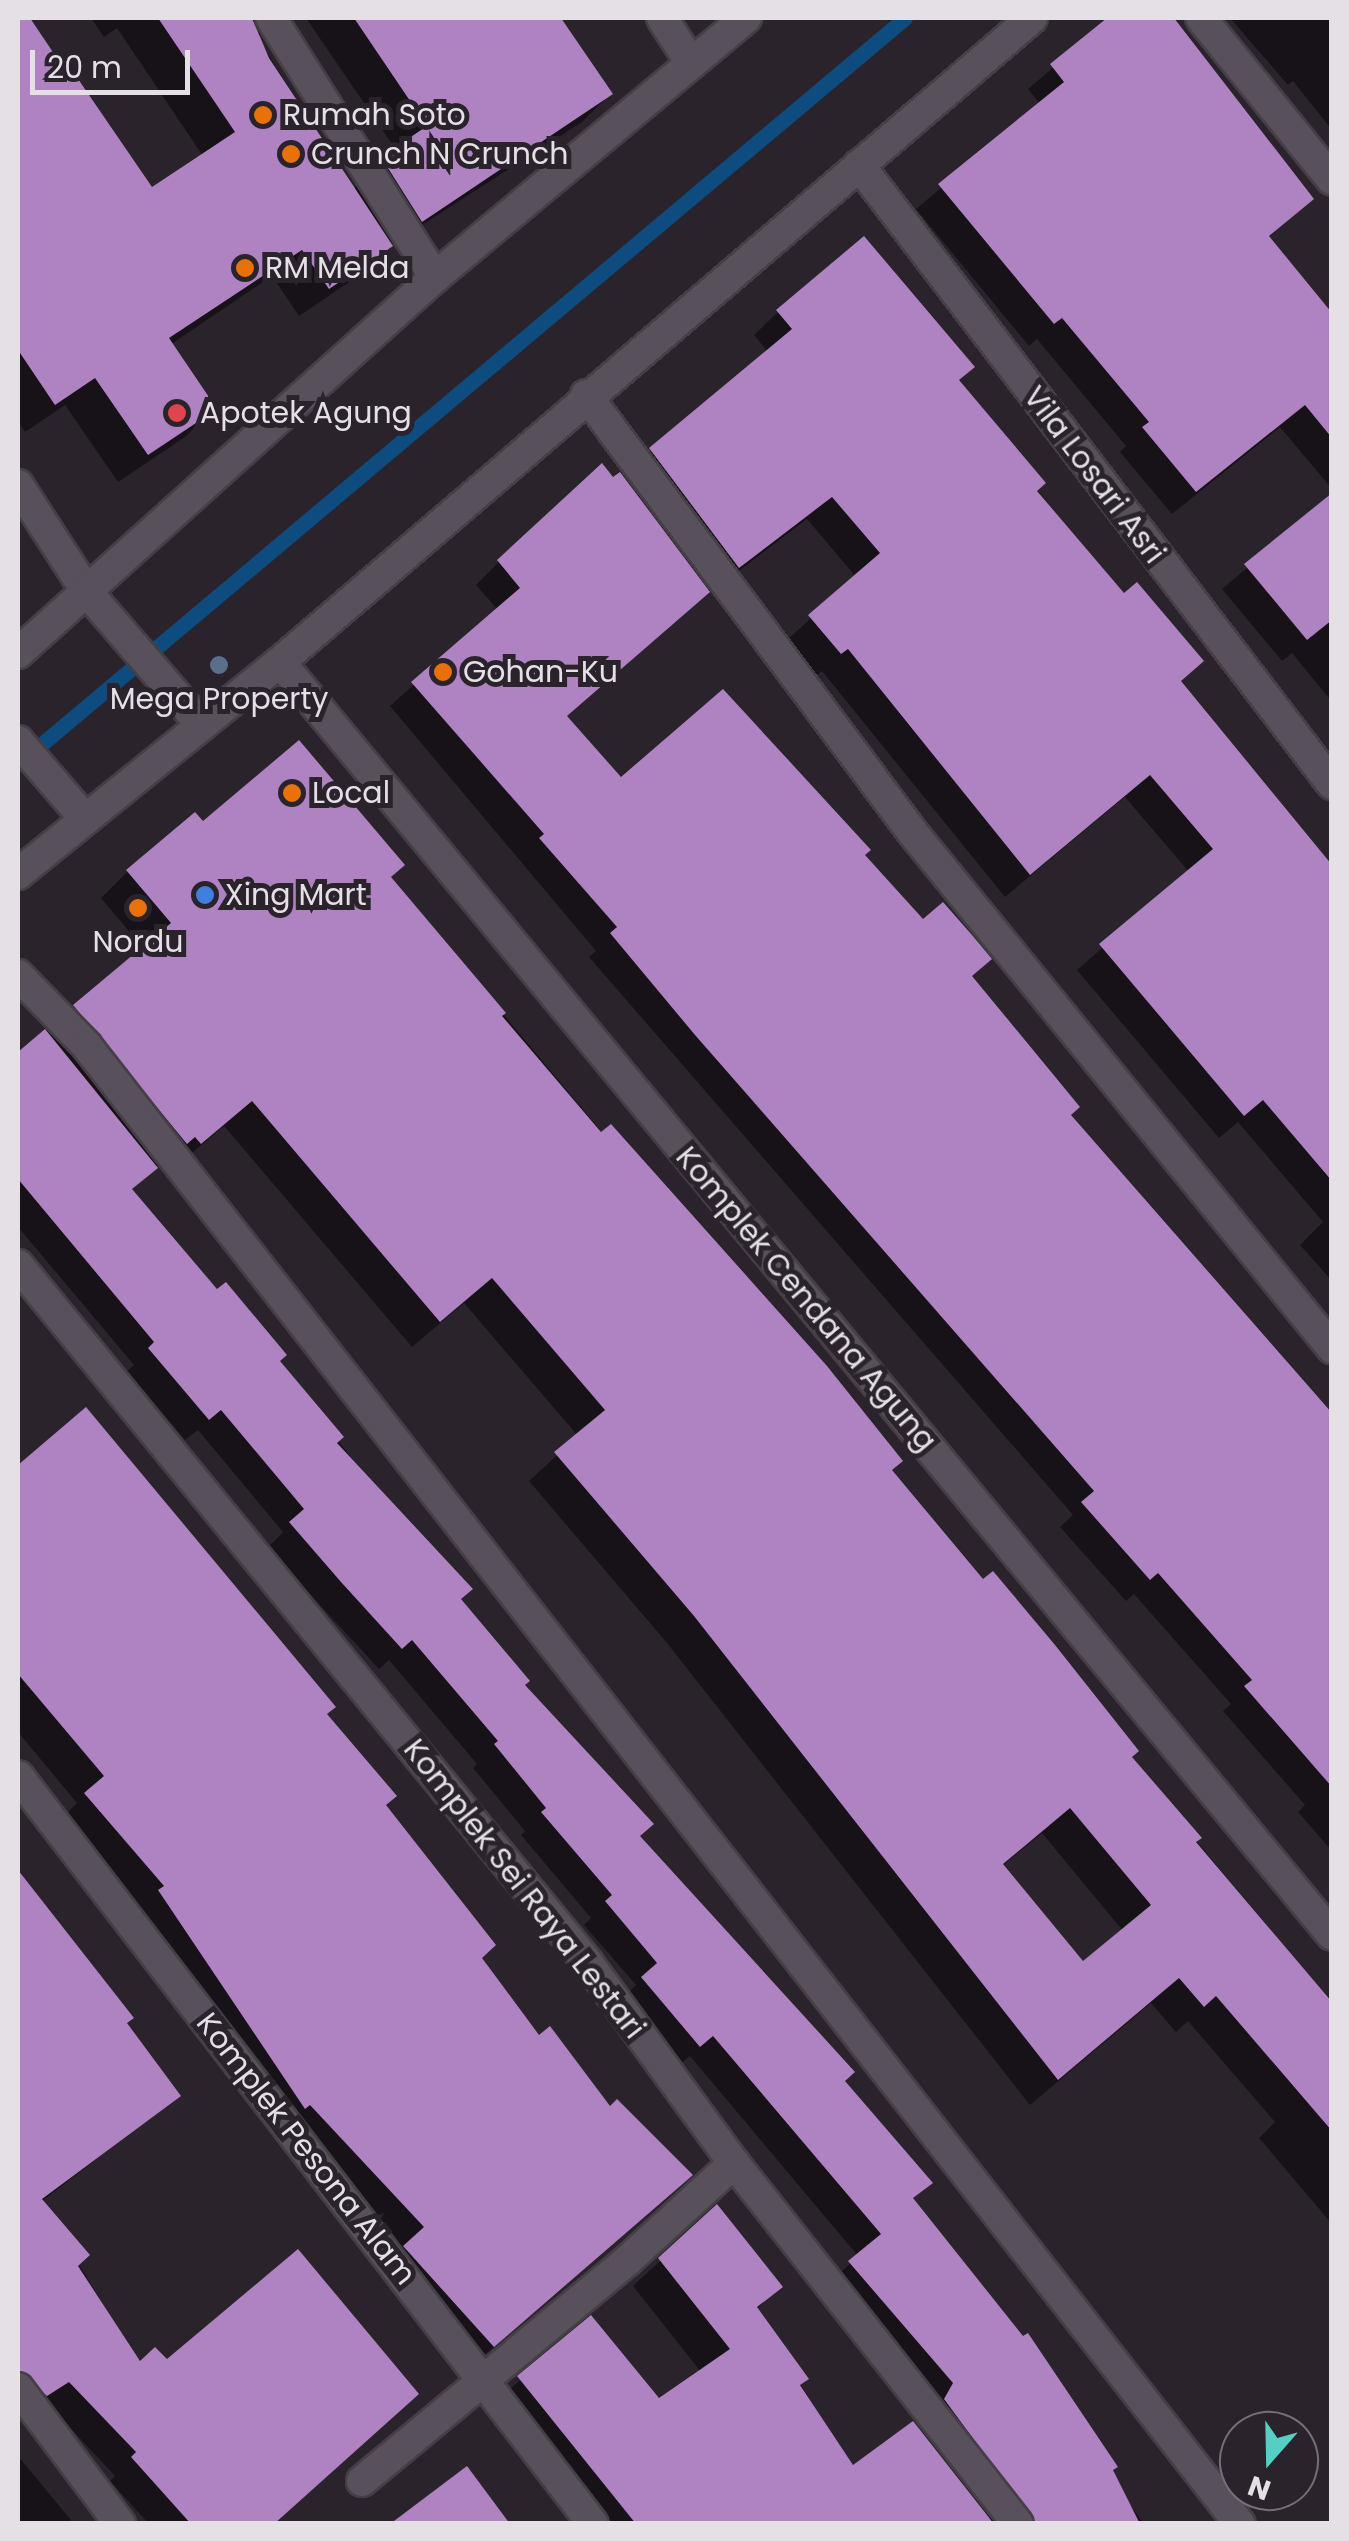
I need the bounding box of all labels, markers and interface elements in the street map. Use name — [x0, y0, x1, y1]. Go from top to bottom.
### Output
scale bar — [35, 30, 195, 92]
text: 20 m — [47, 46, 122, 89]
place label: Rumah Soto — [283, 97, 466, 133]
marker: Rumah Soto — [252, 104, 274, 126]
place label: Crunch N Crunch — [311, 136, 568, 172]
marker: Crunch N Crunch — [280, 143, 302, 165]
place label: RM Melda — [265, 250, 409, 286]
marker: RM Melda — [234, 257, 256, 279]
street label: Vila Losari Asri — [1016, 379, 1172, 571]
place label: Apotek Agung — [200, 395, 412, 431]
marker: Apotek Agung — [164, 400, 190, 426]
marker: Mega Property — [208, 654, 230, 676]
place label: Gohan-Ku — [463, 654, 618, 690]
marker: Gohan-Ku — [432, 661, 454, 683]
place label: Mega Property — [110, 681, 328, 717]
place label: Local — [312, 775, 390, 811]
marker: Local — [281, 782, 303, 804]
place label: Xing Mart — [225, 877, 367, 913]
marker: Xing Mart — [194, 884, 216, 906]
marker: Nordu — [127, 897, 149, 919]
place label: Nordu — [93, 924, 183, 960]
street label: Komplek Cendana Agung — [668, 1140, 944, 1458]
street label: Komplek Sei Raya Lestari — [396, 1732, 652, 2046]
street label: Komplek Pesona Alam — [189, 2006, 423, 2292]
north arrow — [1219, 2411, 1319, 2511]
text: N — [1243, 2466, 1276, 2510]

